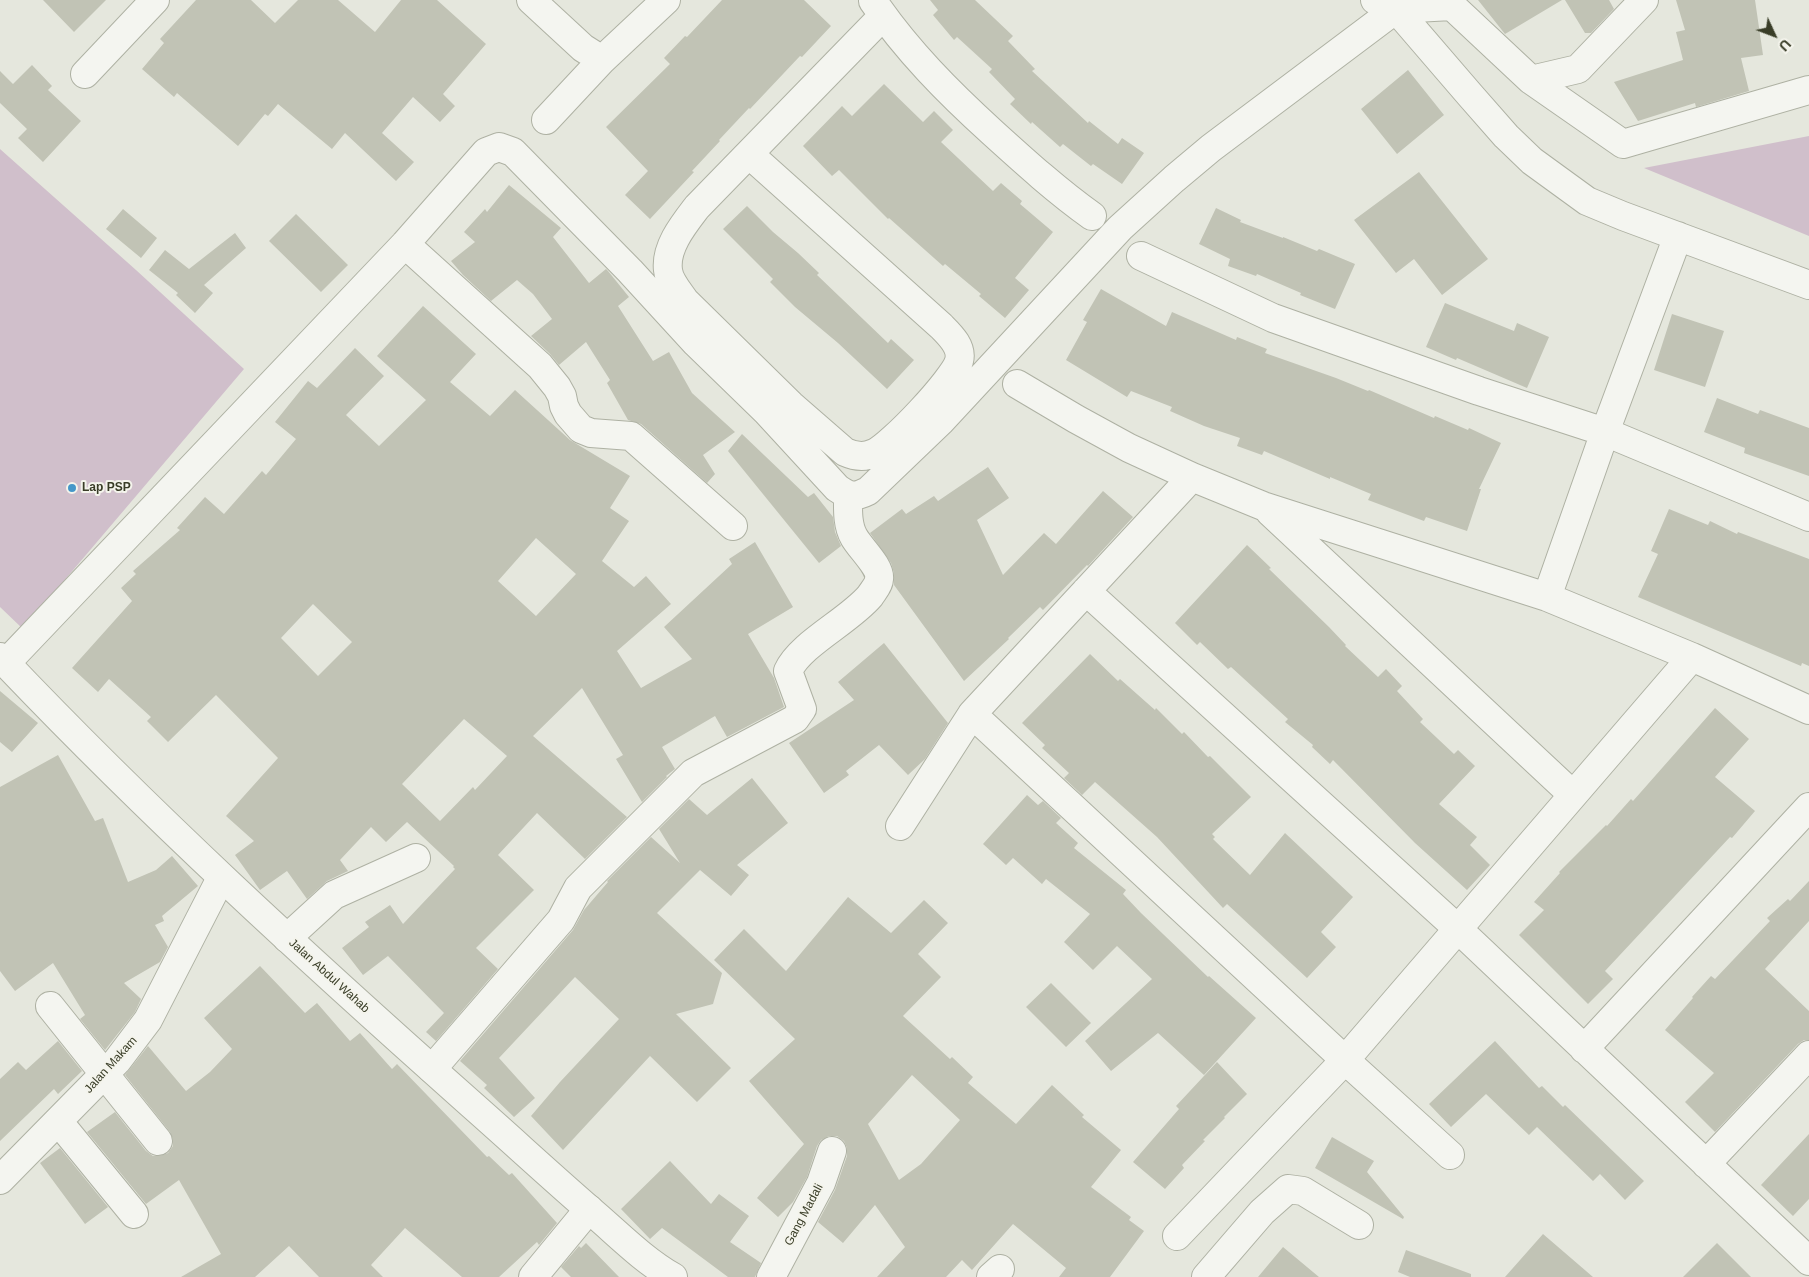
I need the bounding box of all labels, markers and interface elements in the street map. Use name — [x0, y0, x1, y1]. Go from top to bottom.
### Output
north arrow — [1749, 10, 1799, 60]
text: U — [1776, 36, 1794, 54]
place label: Lap PSP — [82, 481, 131, 495]
marker: Lap PSP — [66, 482, 78, 494]
street label: Jalan Abdul Wahab — [286, 936, 372, 1016]
street label: Jalan Makam — [82, 1034, 140, 1096]
street label: Gang Madali — [782, 1182, 826, 1248]

